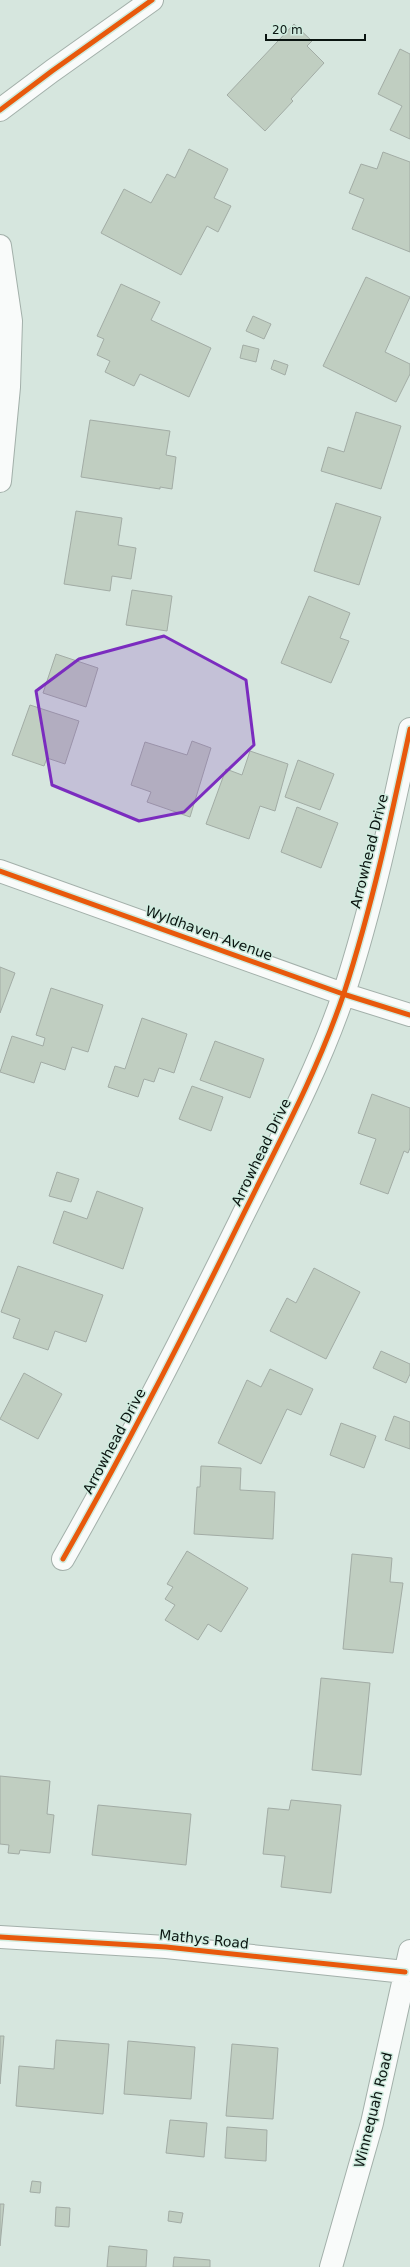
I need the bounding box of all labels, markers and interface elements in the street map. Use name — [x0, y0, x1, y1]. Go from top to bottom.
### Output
scale bar — [266, 16, 365, 42]
text: 20 m — [272, 23, 303, 37]
street label: Arrowhead Drive — [347, 792, 391, 910]
street label: Wyldhaven Avenue — [143, 903, 275, 963]
street label: Arrowhead Drive — [228, 1096, 294, 1208]
street label: Arrowhead Drive — [79, 1385, 149, 1497]
street label: Mathys Road — [158, 1926, 250, 1952]
street label: Winnequah Road — [351, 2051, 395, 2169]

